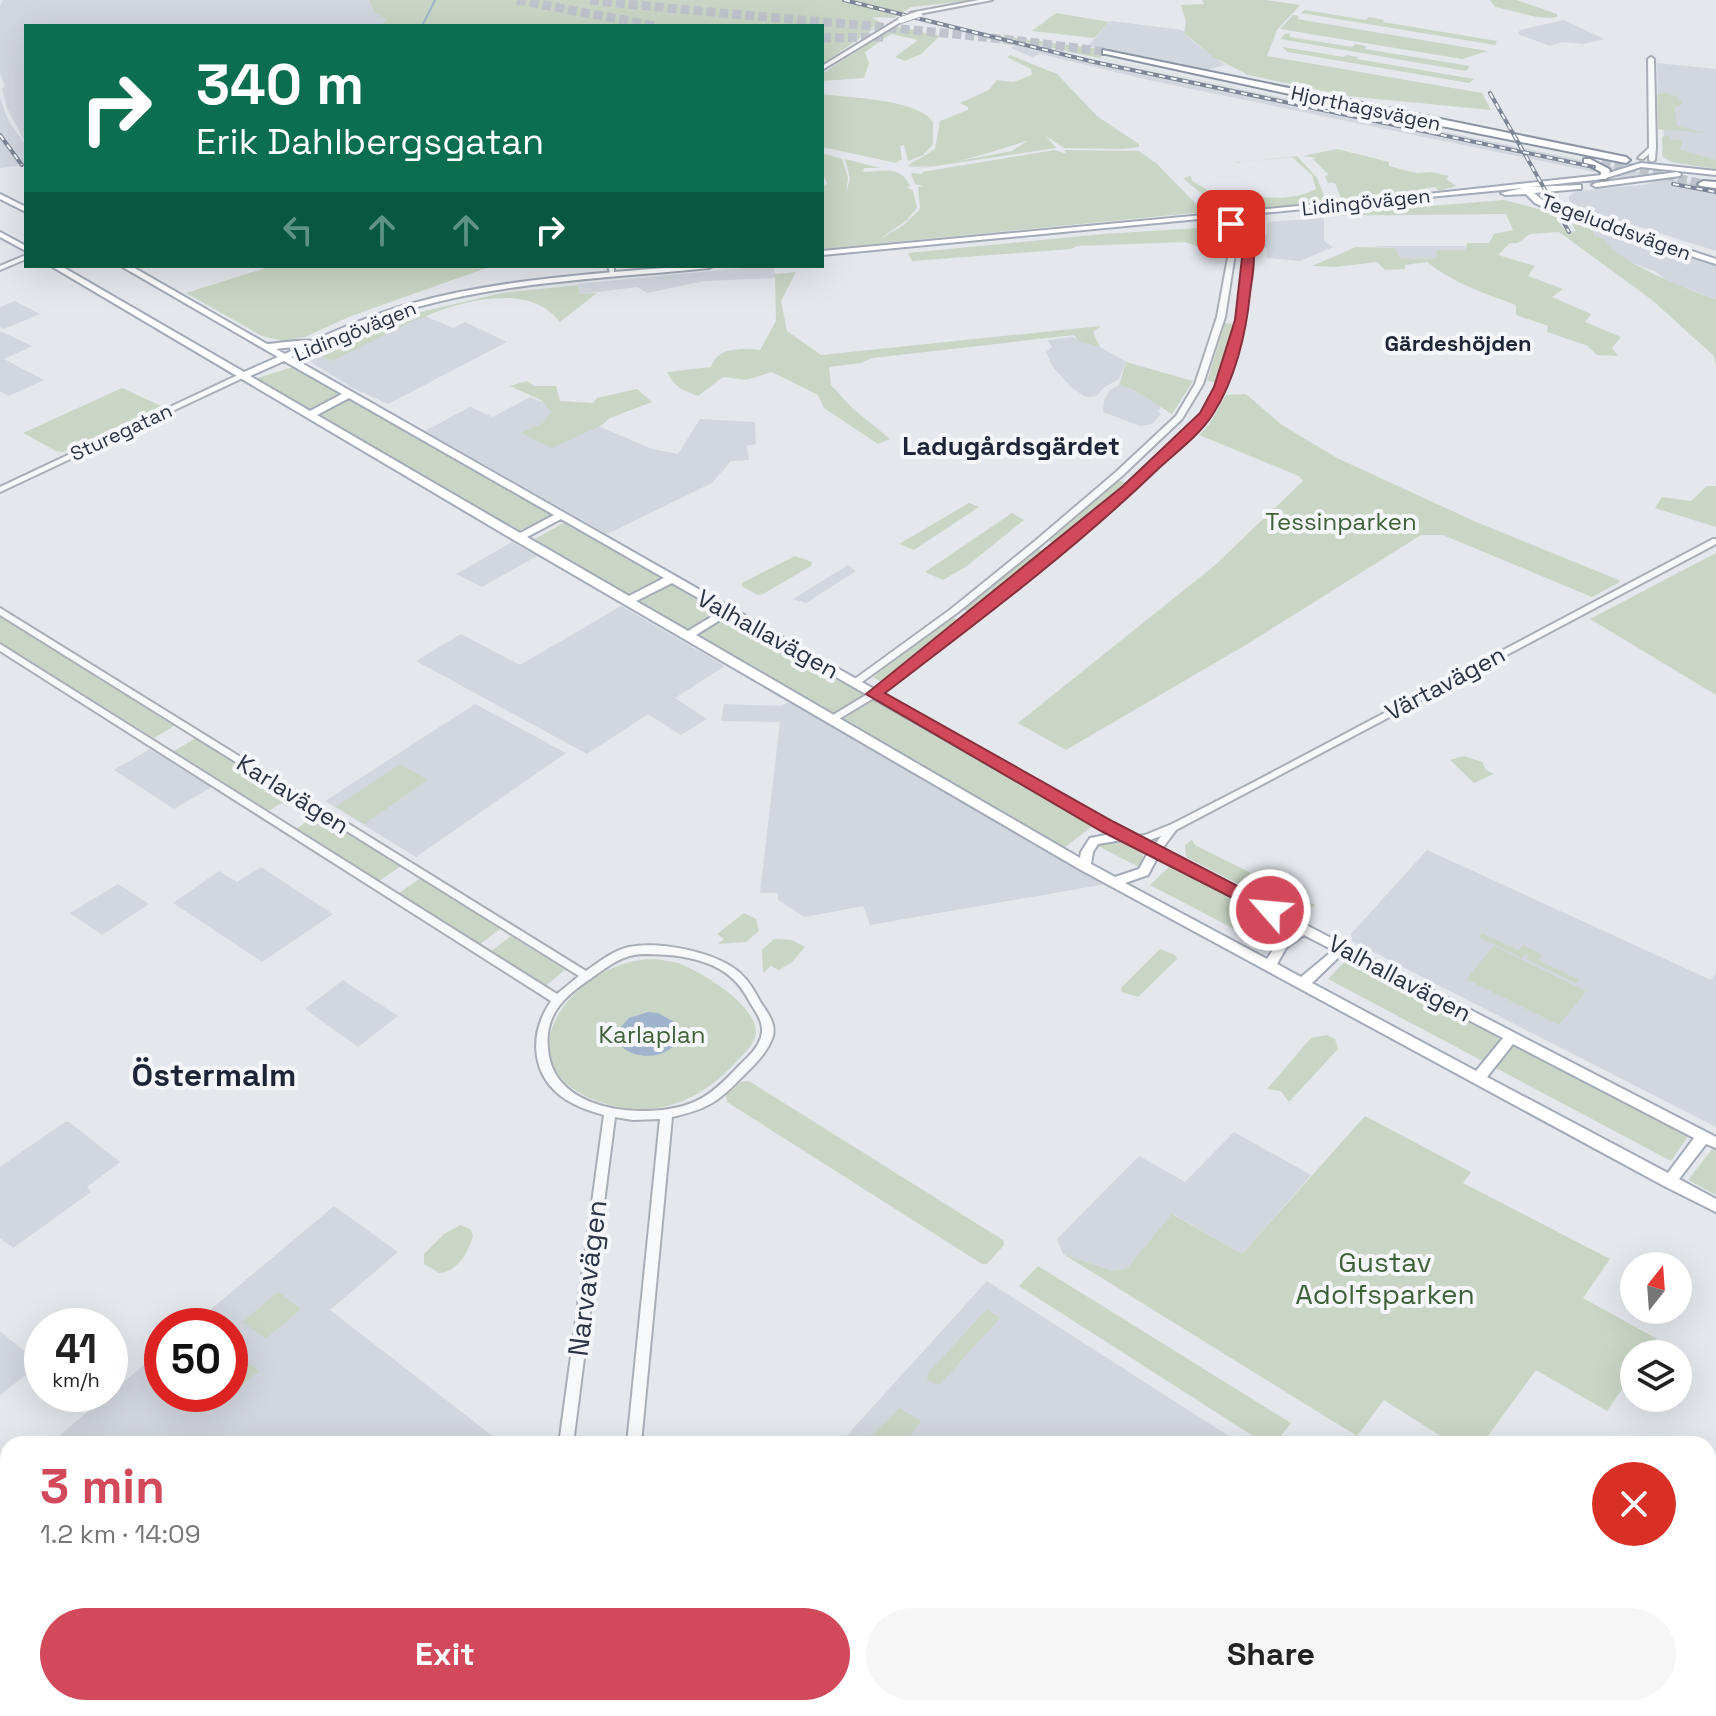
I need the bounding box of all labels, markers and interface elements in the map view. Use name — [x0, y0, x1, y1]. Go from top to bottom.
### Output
text: 340 m — [196, 49, 364, 120]
icon: right — [64, 56, 168, 160]
street label: Hjorthagsvägen — [1289, 79, 1443, 137]
text: Erik Dahlbergsgatan — [196, 119, 544, 165]
street label: Lidingövägen — [1300, 182, 1432, 222]
street label: Tegeluddsvägen — [1537, 188, 1695, 266]
pin — [1197, 190, 1265, 258]
icon: arrive — [1209, 202, 1253, 246]
icon: left — [276, 208, 320, 252]
icon: ahead — [360, 208, 404, 252]
icon: ahead — [444, 208, 488, 252]
icon: right — [528, 208, 572, 252]
street label: Lidingövägen — [290, 295, 420, 367]
district label: Gärdeshöjden — [1384, 329, 1532, 357]
street label: Sturegatan — [66, 397, 176, 467]
district label: Ladugårdsgärdet — [902, 429, 1120, 463]
park label: Tessinparken — [1265, 506, 1417, 537]
street label: Valhallavägen — [692, 582, 844, 686]
street label: Värtavägen — [1380, 638, 1510, 728]
street label: Karlavägen — [231, 747, 355, 841]
position arrow — [1228, 868, 1312, 952]
street label: Valhallavägen — [1323, 927, 1477, 1029]
park label: Karlaplan — [598, 1019, 706, 1050]
district label: Östermalm — [132, 1055, 296, 1095]
street label: Narvavägen — [560, 1198, 614, 1358]
park label: Gustav Adolfsparken — [1295, 1244, 1475, 1312]
north arrow — [1620, 1252, 1692, 1324]
map controls — [1620, 1252, 1692, 1412]
speed limit sign: 50 — [144, 1308, 248, 1412]
text: 41 — [55, 1324, 97, 1375]
button: layers — [1620, 1340, 1692, 1412]
text: km/h — [52, 1367, 100, 1393]
text: 3 min — [40, 1456, 165, 1517]
button: close — [1592, 1462, 1676, 1546]
text: 1.2 km · 14:09 — [40, 1517, 201, 1551]
button: Exit — [40, 1608, 850, 1700]
button: Share — [866, 1608, 1676, 1700]

